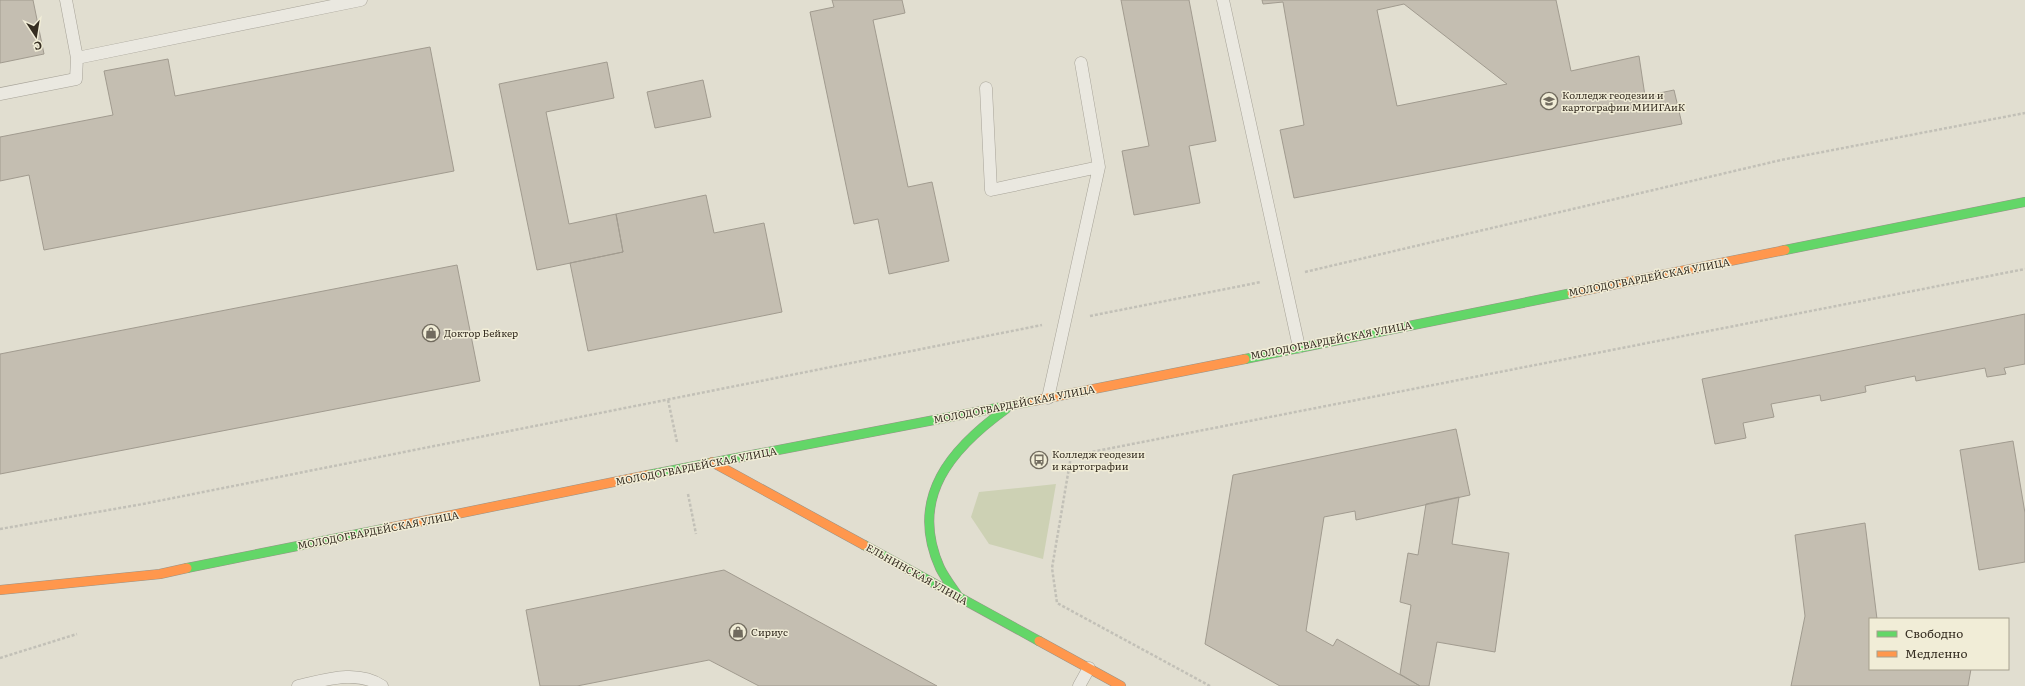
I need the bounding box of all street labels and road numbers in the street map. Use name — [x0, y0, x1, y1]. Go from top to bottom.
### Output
street label: МОЛОДОГВАРДЕЙСКАЯ УЛИЦА — [1567, 253, 1731, 300]
street label: МОЛОДОГВАРДЕЙСКАЯ УЛИЦА — [1249, 316, 1413, 363]
street label: МОЛОДОГВАРДЕЙСКАЯ УЛИЦА — [932, 380, 1096, 427]
street label: МОЛОДОГВАРДЕЙСКАЯ УЛИЦА — [614, 442, 778, 489]
street label: МОЛОДОГВАРДЕЙСКАЯ УЛИЦА — [296, 506, 460, 553]
street label: ЕЛЬНИНСКАЯ УЛИЦА — [864, 539, 971, 608]

